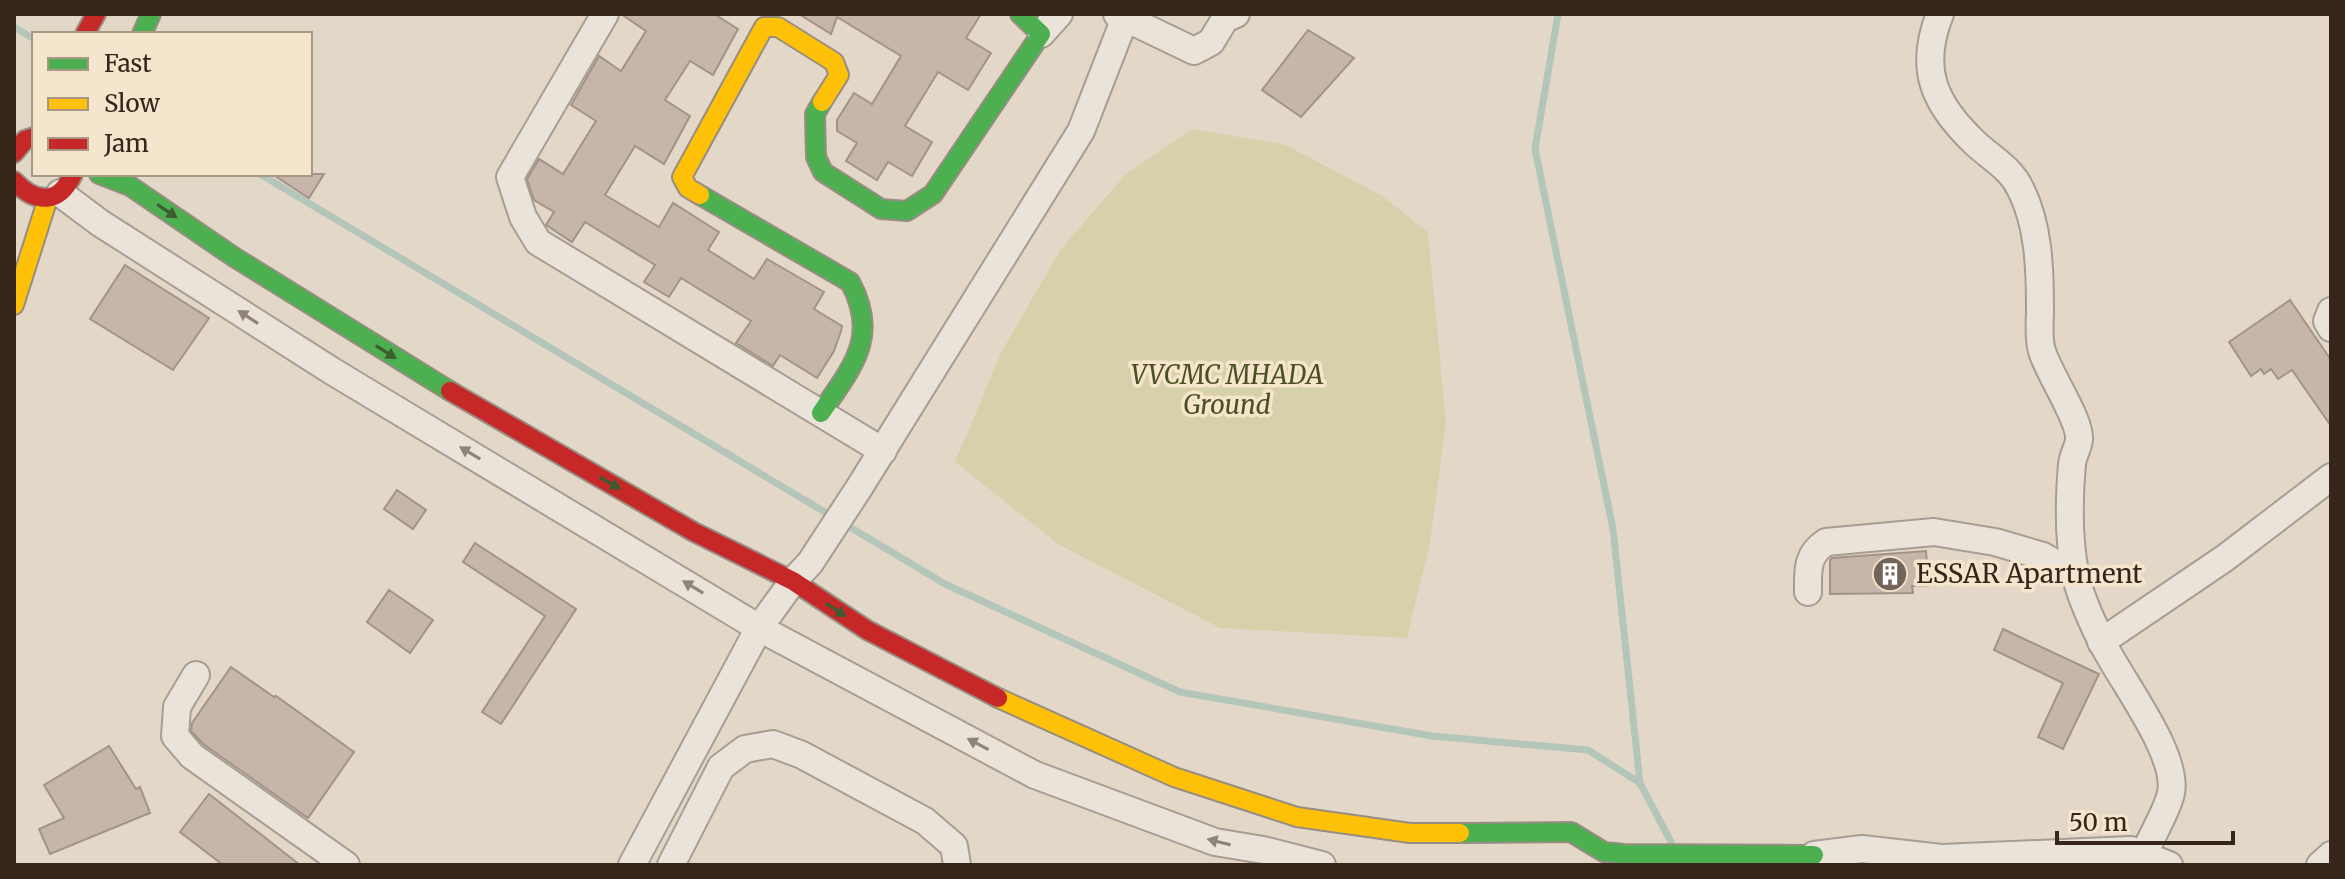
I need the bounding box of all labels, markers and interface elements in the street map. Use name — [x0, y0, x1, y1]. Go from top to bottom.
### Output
legend — [32, 32, 312, 176]
text: Fast — [104, 48, 152, 79]
text: Slow — [104, 88, 160, 119]
text: Jam — [103, 128, 149, 159]
one-way arrow — [156, 203, 177, 218]
one-way arrow — [237, 310, 259, 325]
one-way arrow — [375, 344, 396, 359]
park label: VVCMC MHADA Ground — [1131, 358, 1324, 421]
one-way arrow — [459, 446, 481, 460]
one-way arrow — [598, 476, 621, 490]
building icon: ESSAR Apartment — [1871, 555, 1909, 593]
place label: ESSAR Apartment — [1916, 557, 2142, 590]
one-way arrow — [682, 580, 704, 594]
one-way arrow — [826, 602, 847, 617]
one-way arrow — [967, 737, 990, 751]
scale bar — [2057, 795, 2233, 845]
text: 50 m — [2069, 807, 2128, 838]
one-way arrow — [1206, 835, 1231, 847]

